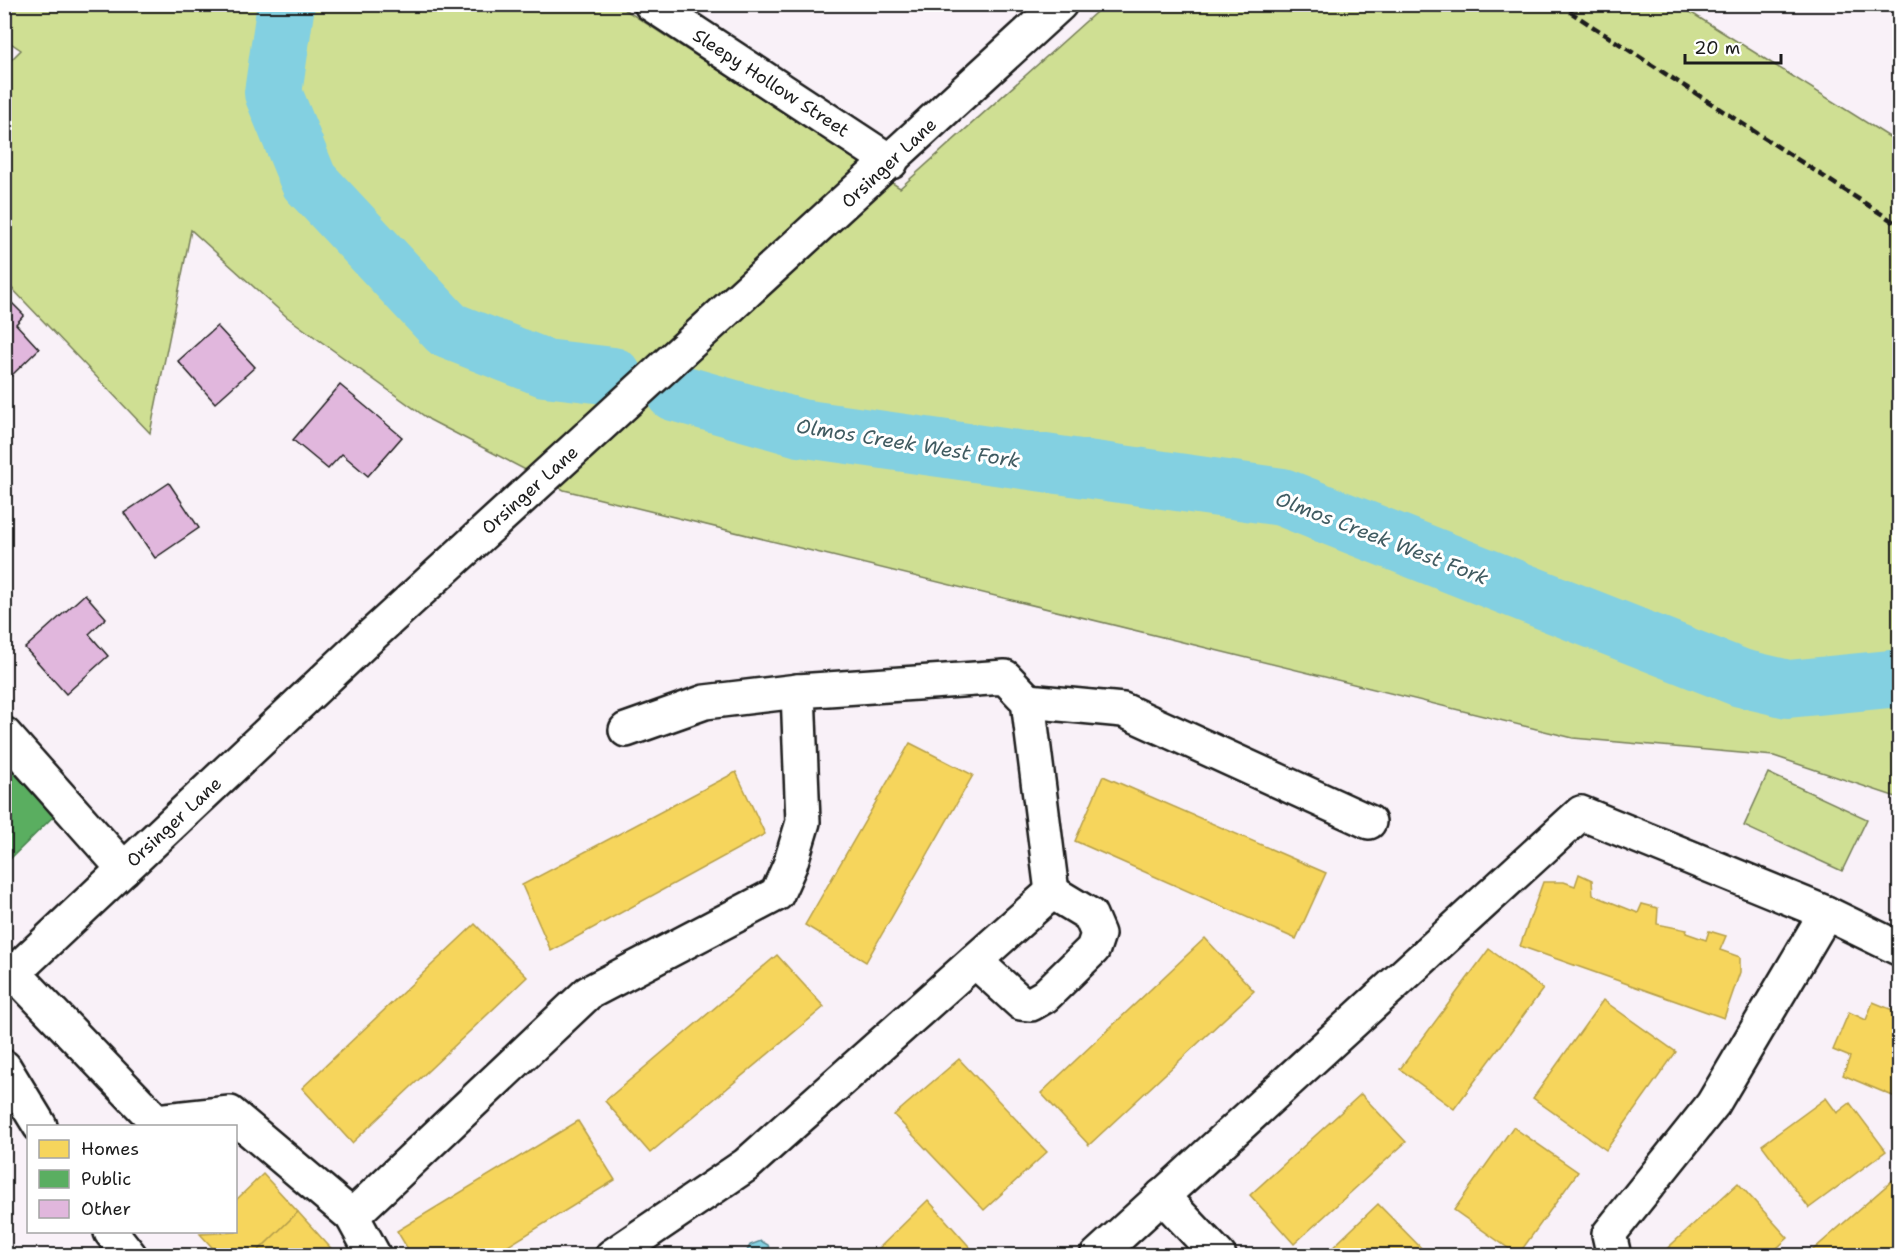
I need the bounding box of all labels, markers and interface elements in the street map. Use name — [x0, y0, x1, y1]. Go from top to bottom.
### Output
street label: Sleepy Hollow Street — [688, 23, 854, 143]
scale bar — [1685, 27, 1781, 65]
text: 20 m — [1694, 36, 1740, 60]
street label: Orsinger Lane — [836, 113, 942, 213]
water label: Olmos Creek West Fork — [794, 412, 1022, 474]
street label: Orsinger Lane — [477, 440, 583, 540]
water label: Olmos Creek West Fork — [1272, 485, 1493, 591]
street label: Orsinger Lane — [121, 772, 227, 872]
legend — [27, 1125, 237, 1233]
text: Homes — [81, 1137, 139, 1161]
text: Public — [81, 1167, 131, 1191]
text: Other — [81, 1197, 131, 1221]

